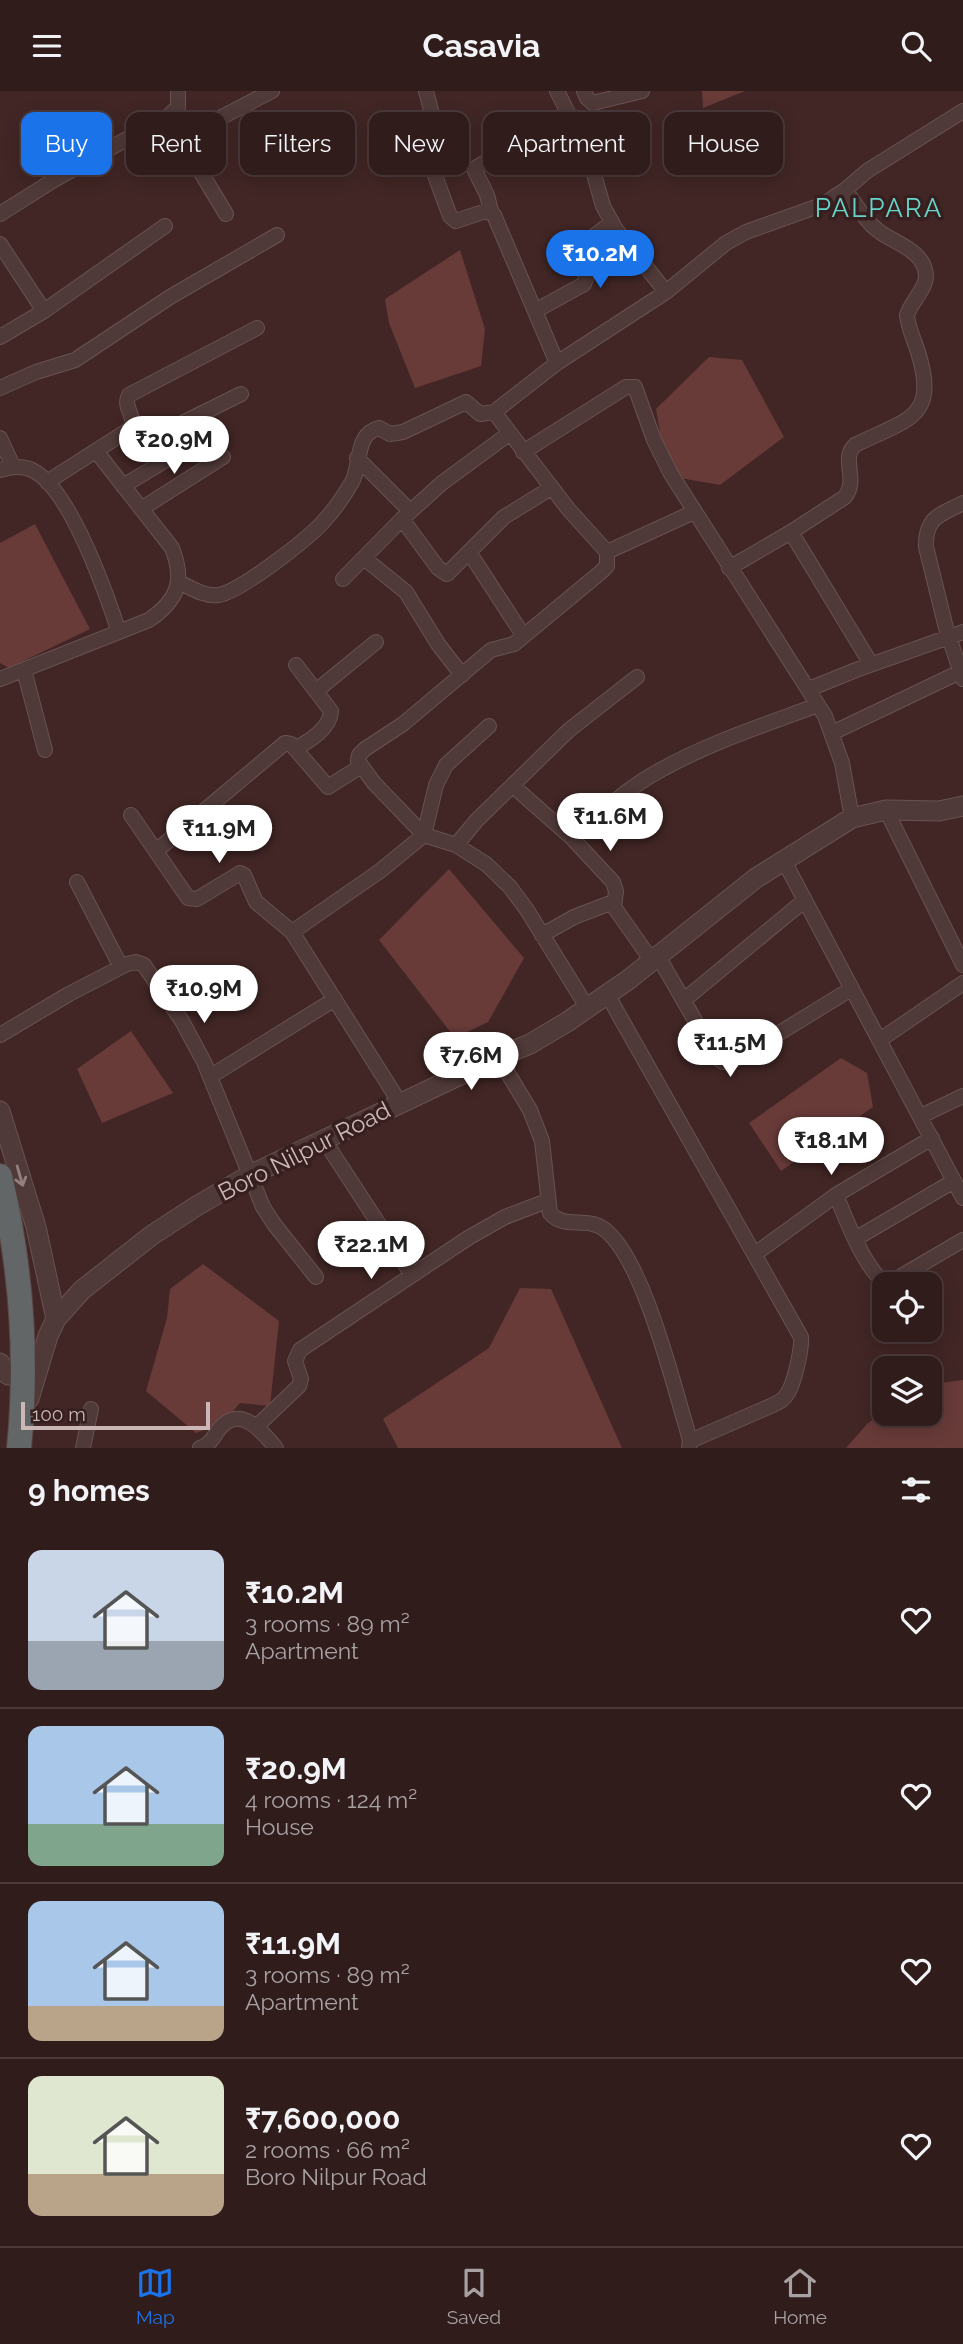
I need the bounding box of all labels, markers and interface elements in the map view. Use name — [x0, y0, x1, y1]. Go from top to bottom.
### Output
icon: menu — [28, 27, 66, 65]
text: Casavia — [422, 27, 541, 64]
icon: search — [897, 27, 935, 65]
chip: Buy — [21, 112, 112, 175]
chip: Rent — [126, 112, 226, 175]
chip: Filters — [240, 112, 355, 175]
chip: New — [369, 112, 469, 175]
chip: Apartment — [483, 112, 650, 175]
chip: House — [664, 112, 783, 175]
district label: PALPARA — [815, 193, 943, 223]
pin: ₹10.2M — [543, 231, 657, 290]
text: ₹10.2M — [562, 239, 638, 266]
pin: ₹20.9M — [117, 417, 231, 476]
text: ₹20.9M — [135, 425, 213, 452]
pin: ₹11.6M — [553, 793, 667, 853]
text: ₹11.6M — [573, 802, 647, 829]
pin: ₹11.9M — [162, 805, 276, 865]
text: ₹11.9M — [182, 814, 256, 841]
pin: ₹10.9M — [147, 965, 261, 1025]
text: ₹10.9M — [166, 974, 242, 1001]
pin: ₹11.5M — [673, 1019, 787, 1079]
text: ₹11.5M — [694, 1028, 766, 1055]
pin: ₹7.6M — [422, 1033, 520, 1092]
text: ₹7.6M — [440, 1041, 502, 1068]
street label: Boro Nilpur Road — [213, 1095, 395, 1207]
pin: ₹18.1M — [774, 1117, 888, 1177]
text: ₹18.1M — [794, 1126, 868, 1153]
one-way arrow — [15, 1165, 28, 1187]
pin: ₹22.1M — [314, 1221, 428, 1281]
text: ₹22.1M — [334, 1230, 408, 1257]
map controls — [872, 1272, 942, 1426]
button: locate — [872, 1272, 942, 1342]
button: layers — [872, 1356, 942, 1426]
scale bar — [21, 1399, 210, 1431]
text: 100 m — [32, 1403, 86, 1425]
icon: filters — [897, 1471, 935, 1509]
text: 9 homes — [28, 1473, 150, 1508]
text: ₹10.2M — [245, 1575, 344, 1610]
icon: home — [84, 1578, 168, 1662]
icon: heart — [897, 1601, 935, 1639]
text: 3 rooms · 89 m² — [245, 1610, 410, 1637]
text: Apartment — [245, 1637, 359, 1664]
text: ₹20.9M — [245, 1751, 347, 1786]
icon: home — [84, 1754, 168, 1838]
icon: heart — [897, 1777, 935, 1815]
text: 4 rooms · 124 m² — [245, 1786, 417, 1813]
text: House — [245, 1813, 314, 1840]
text: ₹11.9M — [245, 1926, 341, 1961]
icon: home — [84, 1929, 168, 2013]
icon: heart — [897, 1952, 935, 1990]
text: 3 rooms · 89 m² — [245, 1961, 410, 1988]
text: Apartment — [245, 1988, 359, 2015]
text: ₹7,600,000 — [245, 2101, 400, 2136]
icon: home — [84, 2104, 168, 2188]
icon: heart — [897, 2127, 935, 2165]
text: 2 rooms · 66 m² — [245, 2136, 410, 2163]
text: Boro Nilpur Road — [245, 2163, 427, 2190]
tab: Map — [136, 2264, 175, 2328]
tab: Saved — [447, 2264, 501, 2328]
tab: Home — [773, 2264, 827, 2328]

